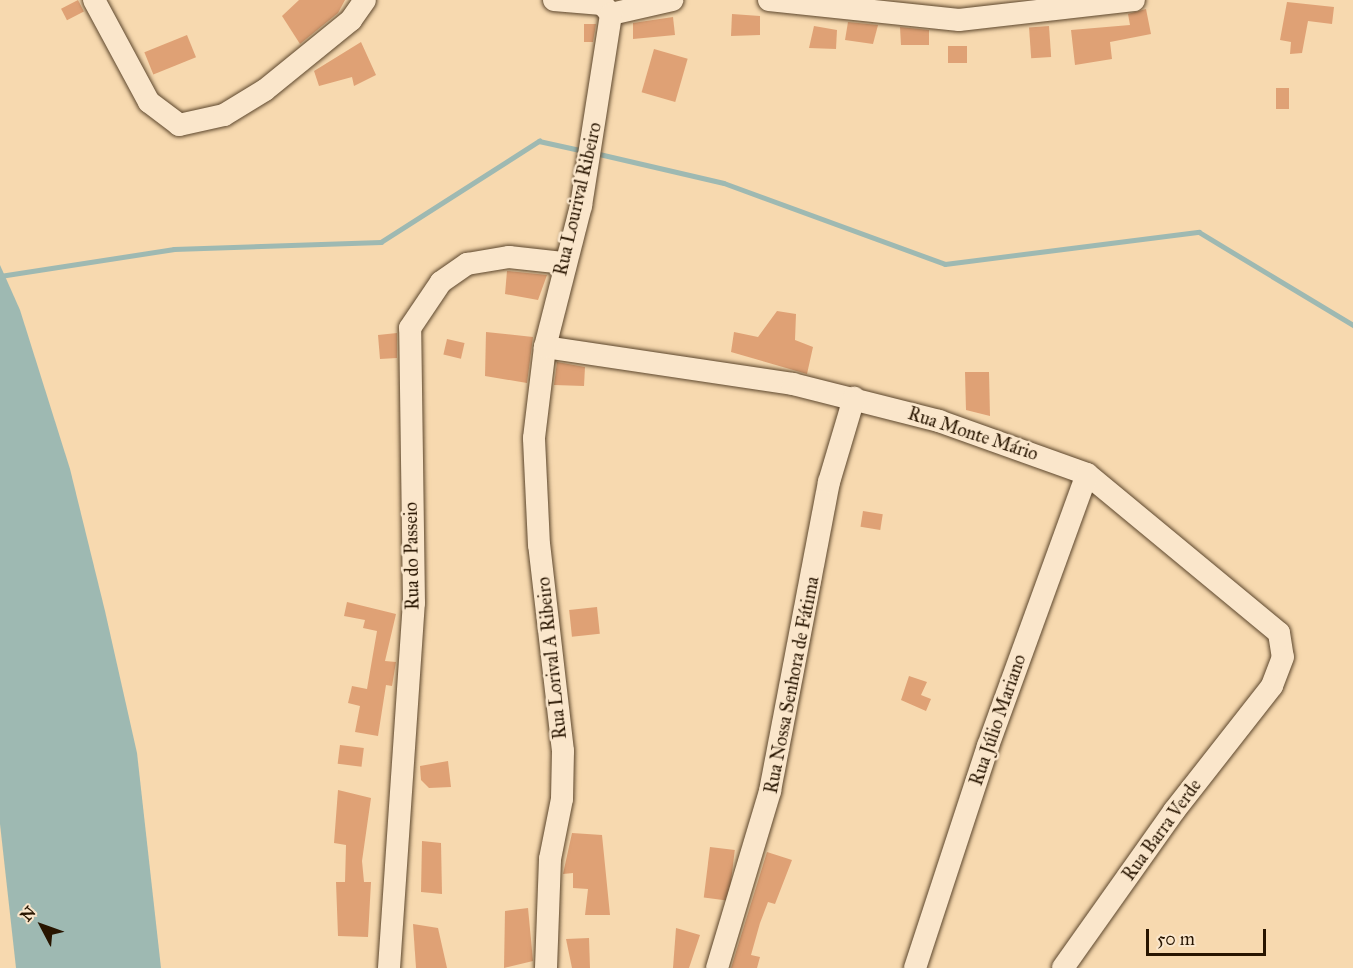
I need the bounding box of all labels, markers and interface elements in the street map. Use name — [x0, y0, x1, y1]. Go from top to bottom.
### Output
street label: Rua Lourival Ribeiro — [550, 120, 606, 278]
street label: Rua Monte Mário — [905, 403, 1041, 465]
street label: Rua do Passeio — [400, 502, 424, 610]
street label: Rua Nossa Senhora de Fátima — [760, 575, 824, 795]
street label: Rua Lorival A Ribeiro — [533, 576, 571, 740]
street label: Rua Júlio Mariano — [965, 652, 1031, 788]
street label: Rua Barra Verde — [1118, 775, 1206, 885]
north arrow — [12, 896, 72, 956]
text: N — [16, 903, 40, 925]
scale bar — [1149, 917, 1269, 955]
text: 50 m — [1157, 928, 1195, 950]

